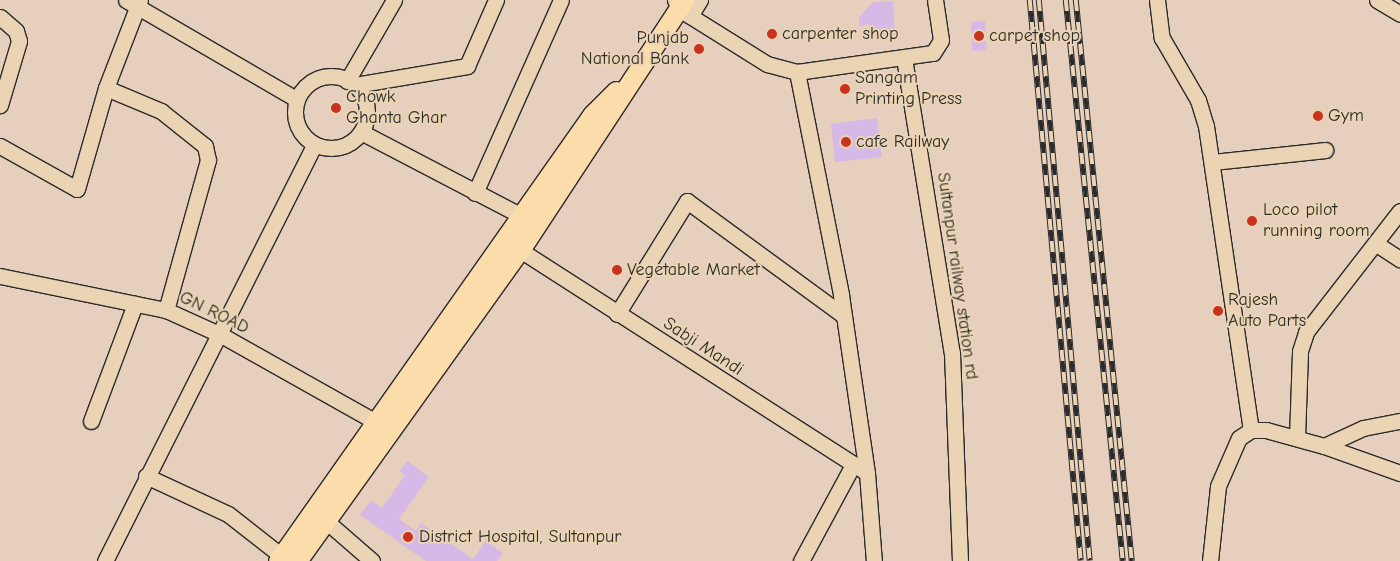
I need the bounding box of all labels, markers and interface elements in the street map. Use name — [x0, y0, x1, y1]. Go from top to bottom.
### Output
place label: carpenter shop — [782, 23, 899, 45]
place label: carpet shop — [989, 25, 1080, 47]
place label: Punjab National Bank — [581, 28, 689, 70]
marker: carpenter shop — [766, 28, 778, 40]
marker: carpet shop — [973, 30, 985, 42]
marker: Punjab National Bank — [693, 43, 705, 55]
place label: Sangam Printing Press — [855, 68, 962, 110]
marker: Sangam Printing Press — [839, 83, 851, 95]
place label: Chowk Ghanta Ghar — [346, 87, 447, 130]
marker: Chowk Ghanta Ghar — [330, 102, 342, 114]
place label: Gym — [1328, 105, 1364, 127]
marker: Gym — [1312, 110, 1324, 122]
place label: cafe Railway — [856, 131, 949, 153]
marker: cafe Railway — [840, 136, 852, 148]
street label: Sultanpur railway station rd — [932, 171, 982, 381]
place label: Loco pilot running room — [1263, 200, 1370, 242]
marker: Loco pilot running room — [1245, 214, 1259, 228]
place label: Vegetable Market — [627, 259, 760, 281]
marker: Vegetable Market — [611, 264, 623, 276]
street label: GN ROAD — [176, 287, 252, 339]
place label: Rajesh Auto Parts — [1228, 290, 1306, 332]
marker: Rajesh Auto Parts — [1212, 305, 1224, 317]
street label: Sabji Mandi — [659, 313, 747, 381]
place label: District Hospital, Sultanpur — [419, 526, 621, 548]
marker: District Hospital, Sultanpur — [401, 530, 415, 544]

